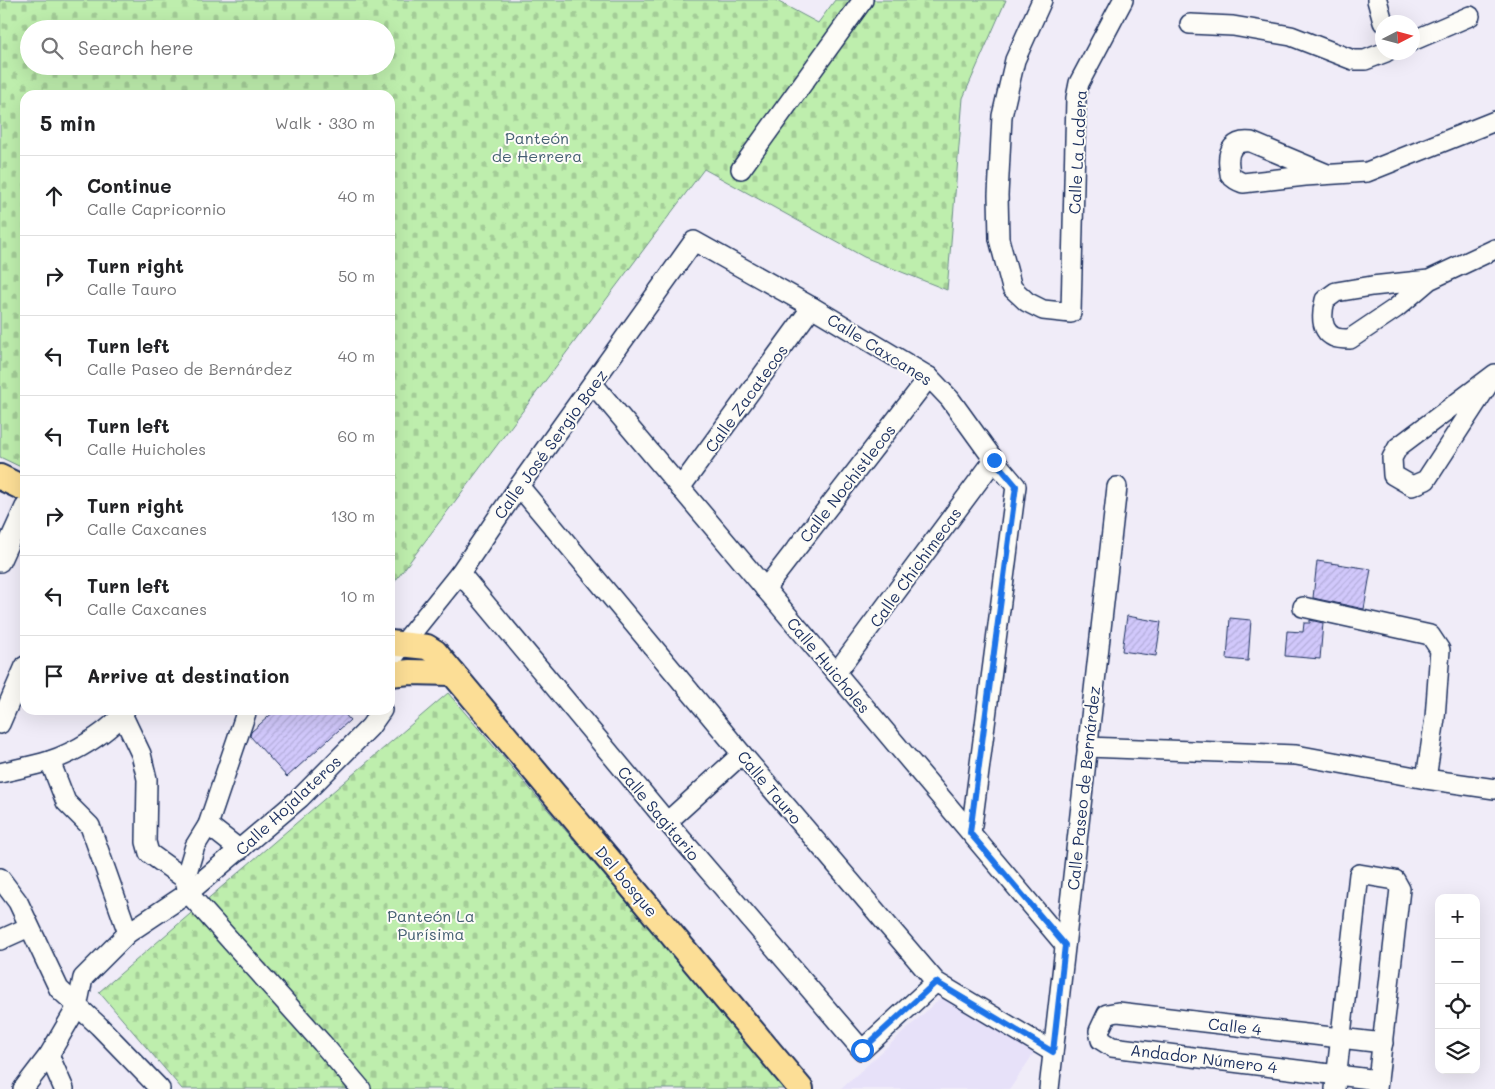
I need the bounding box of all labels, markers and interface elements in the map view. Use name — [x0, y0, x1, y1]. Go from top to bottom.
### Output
north arrow — [1375, 15, 1420, 60]
search box — [20, 20, 395, 75]
icon: search — [38, 34, 66, 62]
text: Search here — [78, 35, 194, 60]
street label: Calle La Ladera — [1063, 89, 1091, 215]
text: 5 min — [40, 109, 96, 136]
text: Walk · 330 m — [275, 112, 375, 133]
park label: Panteón de Herrera — [492, 127, 582, 166]
text: Continue — [87, 173, 172, 198]
icon: ahead — [40, 182, 68, 210]
text: 40 m — [338, 185, 375, 206]
text: Calle Capricornio — [87, 198, 226, 219]
text: Turn right — [87, 253, 184, 278]
icon: right — [40, 262, 68, 290]
text: 50 m — [338, 265, 375, 286]
text: Calle Tauro — [87, 278, 177, 299]
street label: Calle Caxcanes — [824, 308, 936, 390]
text: Turn left — [87, 333, 170, 358]
street label: Calle Zacatecos — [700, 340, 792, 456]
icon: left — [40, 342, 68, 370]
text: 40 m — [338, 345, 375, 366]
text: Calle Paseo de Bernárdez — [87, 358, 292, 379]
street label: Calle José Sergio Baez — [489, 365, 611, 523]
text: Turn left — [87, 413, 170, 438]
street label: Calle Nochistlecos — [794, 420, 900, 546]
icon: left — [40, 422, 68, 450]
text: 60 m — [338, 425, 375, 446]
text: Calle Huicholes — [87, 438, 206, 459]
route end — [983, 449, 1006, 472]
text: Turn right — [87, 493, 184, 518]
icon: right — [40, 502, 68, 530]
street label: Calle Chichimecas — [864, 503, 966, 631]
text: 130 m — [331, 505, 375, 526]
text: Calle Caxcanes — [87, 518, 207, 539]
text: Turn left — [87, 573, 170, 598]
icon: left — [40, 582, 68, 610]
text: 10 m — [340, 585, 375, 606]
text: Calle Caxcanes — [87, 598, 207, 619]
street label: Calle Huicholes — [783, 613, 875, 717]
icon: arrive — [40, 662, 68, 690]
text: Arrive at destination — [87, 663, 290, 688]
street label: Calle Paseo de Bernárdez — [1062, 685, 1104, 891]
street label: Calle Tauro — [733, 746, 807, 828]
street label: Calle Hojalateros — [231, 751, 345, 859]
street label: Calle Sagitario — [613, 761, 705, 865]
street label: Del bosque — [591, 841, 663, 921]
map controls — [1435, 894, 1480, 1074]
button: + — [1435, 894, 1480, 939]
park label: Panteón La Purísima — [387, 905, 475, 944]
button: − — [1435, 939, 1480, 984]
button: locate — [1435, 984, 1480, 1029]
street label: Calle 4 — [1207, 1012, 1264, 1040]
button: layers — [1435, 1029, 1480, 1074]
route start — [851, 1039, 874, 1062]
street label: Andador Número 4 — [1129, 1039, 1279, 1078]

